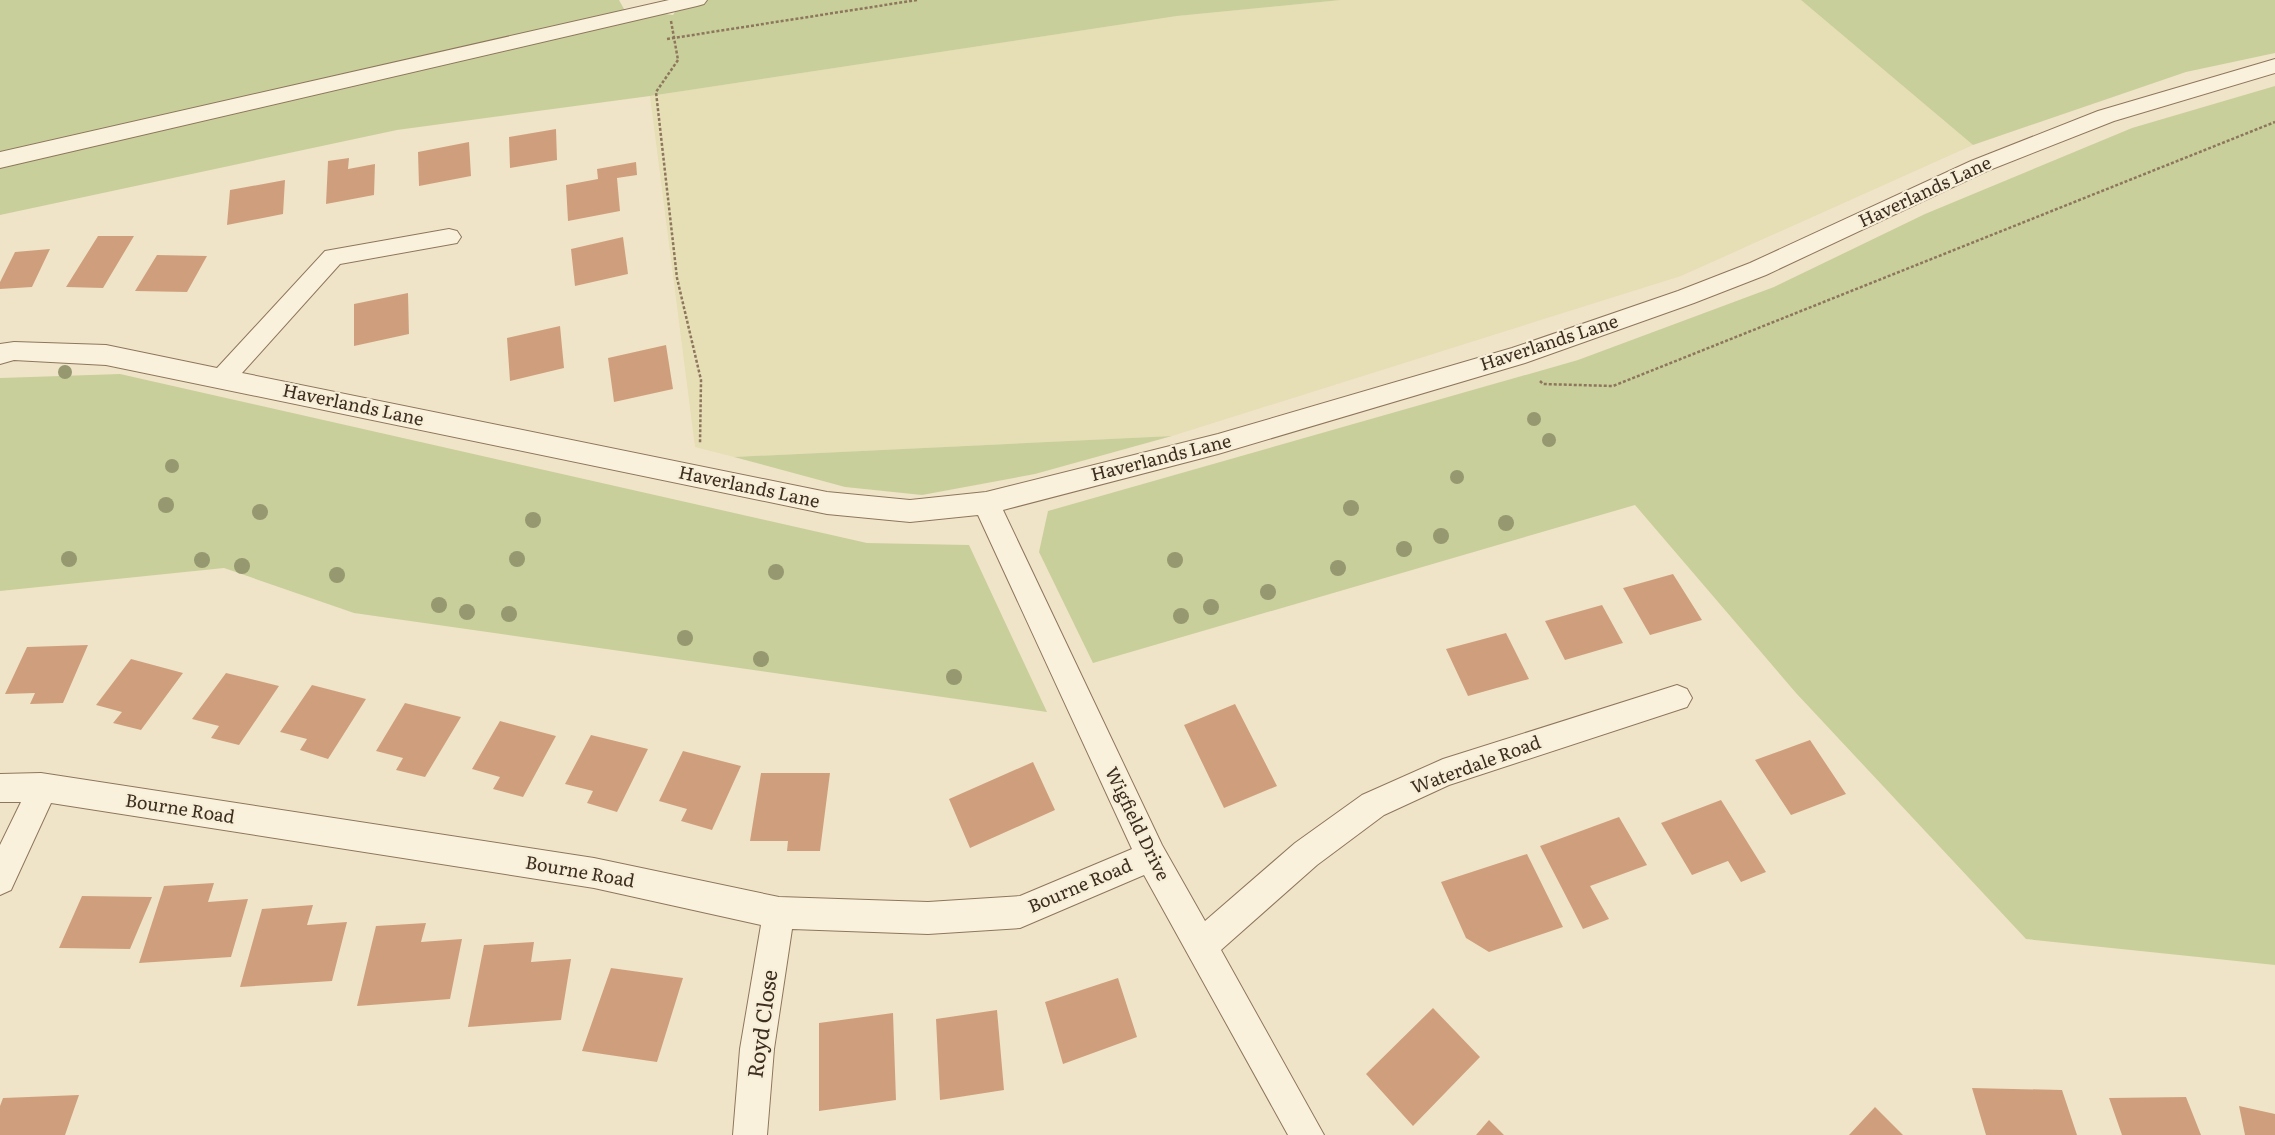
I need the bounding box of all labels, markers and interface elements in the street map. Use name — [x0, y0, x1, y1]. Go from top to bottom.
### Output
street label: Haverlands Lane — [1853, 148, 1995, 233]
street label: Haverlands Lane — [1476, 307, 1621, 377]
street label: Haverlands Lane — [280, 375, 426, 432]
street label: Haverlands Lane — [1088, 426, 1234, 487]
street label: Haverlands Lane — [676, 457, 822, 514]
street label: Waterdale Road — [1407, 728, 1544, 800]
street label: Wigfield Drive — [1099, 762, 1178, 885]
street label: Bourne Road — [123, 786, 237, 830]
street label: Bourne Road — [523, 848, 637, 893]
street label: Bourne Road — [1023, 851, 1136, 919]
street label: Royd Close — [738, 967, 783, 1080]

